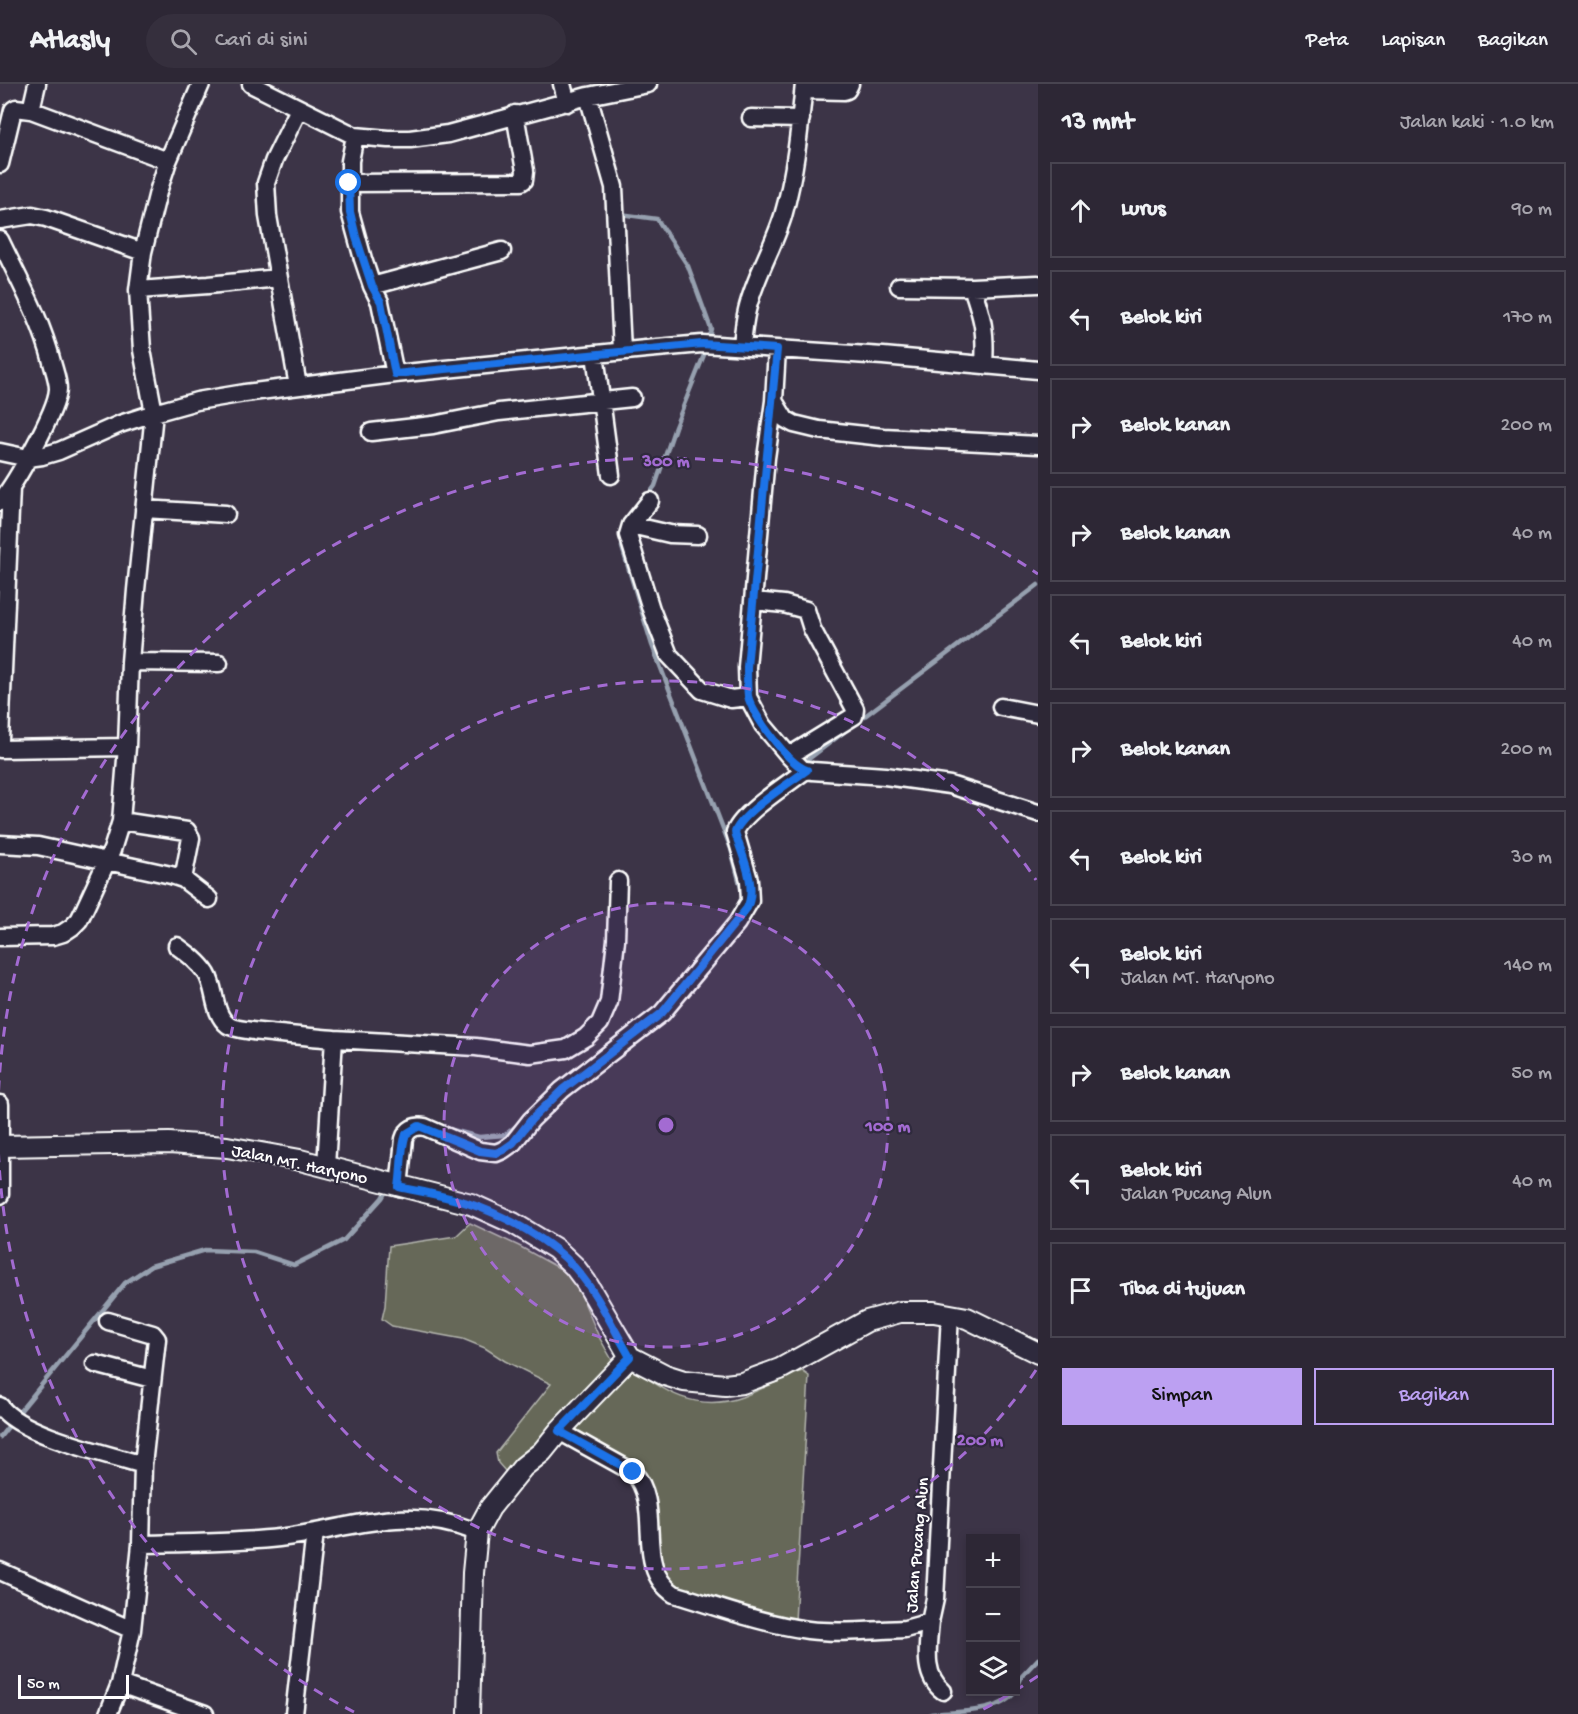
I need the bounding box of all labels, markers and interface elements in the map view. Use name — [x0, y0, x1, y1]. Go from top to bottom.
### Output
search box — [146, 14, 566, 68]
text: Atlasly — [30, 25, 110, 58]
icon: search — [167, 25, 200, 58]
text: Cari di sini — [215, 28, 308, 54]
text: Peta — [1306, 29, 1349, 54]
text: Lapisan — [1382, 29, 1445, 54]
text: Bagikan — [1478, 29, 1548, 54]
text: 13 mnt — [1062, 108, 1134, 139]
text: Jalan kaki · 1.0 km — [1400, 112, 1554, 135]
route start — [335, 169, 361, 195]
icon: ahead — [1064, 194, 1097, 227]
text: Lurus — [1121, 197, 1166, 223]
text: 90 m — [1512, 199, 1552, 222]
icon: left — [1064, 302, 1097, 335]
text: Belok kiri — [1121, 305, 1202, 331]
text: 170 m — [1503, 307, 1552, 330]
icon: right — [1064, 410, 1097, 443]
text: Belok kanan — [1121, 413, 1230, 439]
text: 200 m — [1501, 415, 1552, 438]
text: 300 m — [642, 452, 690, 473]
icon: right — [1064, 518, 1097, 551]
text: Belok kanan — [1121, 521, 1230, 547]
text: 40 m — [1512, 523, 1552, 546]
icon: left — [1064, 626, 1097, 659]
text: Belok kiri — [1121, 629, 1202, 655]
text: 40 m — [1512, 631, 1552, 654]
icon: right — [1064, 734, 1097, 767]
text: Belok kanan — [1121, 737, 1230, 763]
text: 200 m — [1501, 739, 1552, 762]
icon: left — [1064, 842, 1097, 875]
text: Belok kiri — [1121, 845, 1202, 871]
text: 30 m — [1511, 847, 1552, 870]
text: Belok kiri — [1121, 942, 1202, 968]
icon: left — [1064, 950, 1097, 983]
text: 140 m — [1504, 955, 1552, 978]
text: Jalan MT. Haryono — [1121, 968, 1275, 991]
icon: right — [1064, 1058, 1097, 1091]
text: Belok kanan — [1121, 1061, 1230, 1087]
text: 50 m — [1511, 1063, 1552, 1086]
centre of rings — [656, 1115, 676, 1135]
text: 100 m — [865, 1117, 911, 1138]
street label: Jalan MT. Haryono — [230, 1141, 369, 1190]
text: Belok kiri — [1121, 1158, 1202, 1184]
icon: left — [1064, 1166, 1097, 1199]
text: 40 m — [1512, 1171, 1552, 1194]
text: Jalan Pucang Alun — [1121, 1184, 1271, 1207]
icon: arrive — [1064, 1274, 1097, 1307]
text: Tiba di tujuan — [1121, 1277, 1245, 1303]
button: Simpan — [1062, 1368, 1302, 1425]
button: Bagikan — [1314, 1368, 1554, 1425]
text: 200 m — [957, 1431, 1003, 1452]
route end — [619, 1458, 645, 1484]
street label: Jalan Pucang Alun — [902, 1476, 935, 1614]
map controls — [966, 1534, 1020, 1696]
button: + — [966, 1534, 1020, 1588]
button: − — [966, 1588, 1020, 1642]
button: layers — [966, 1642, 1020, 1696]
scale bar — [18, 1672, 129, 1700]
text: 50 m — [27, 1676, 60, 1695]

